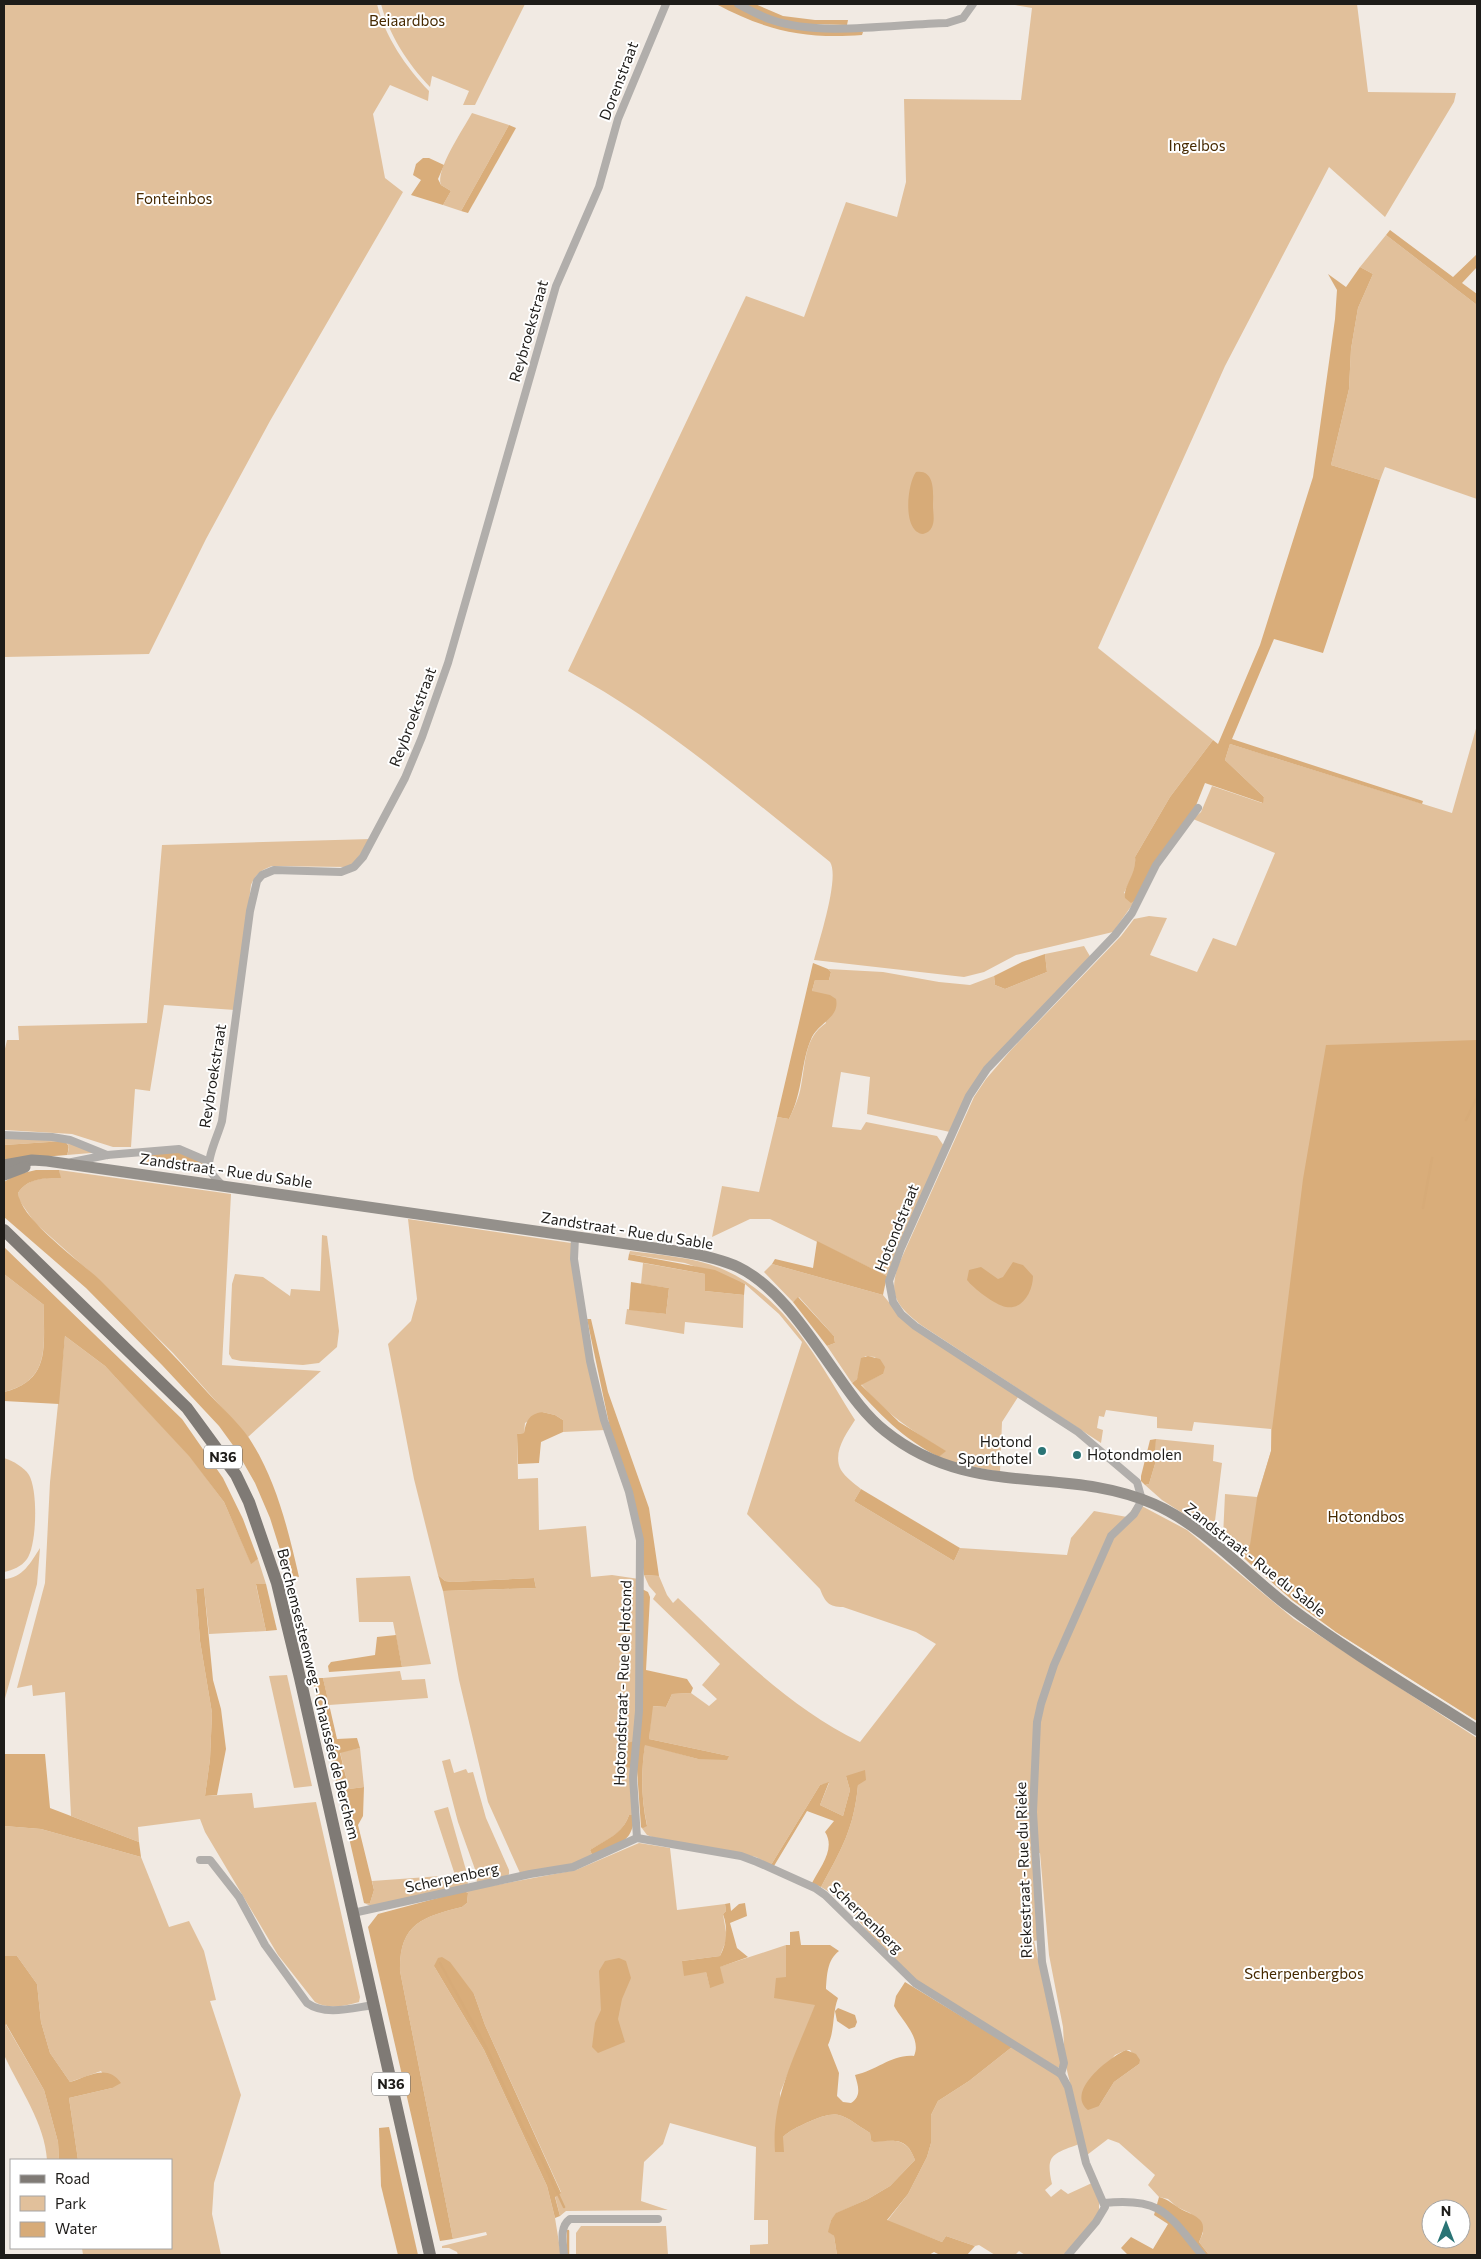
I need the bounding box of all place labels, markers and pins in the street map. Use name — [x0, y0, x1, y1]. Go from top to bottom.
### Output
place label: Hotond Sporthotel — [958, 1432, 1032, 1467]
marker: Hotond Sporthotel — [1036, 1445, 1048, 1457]
place label: Hotondmolen — [1087, 1445, 1182, 1463]
marker: Hotondmolen — [1071, 1449, 1083, 1461]

